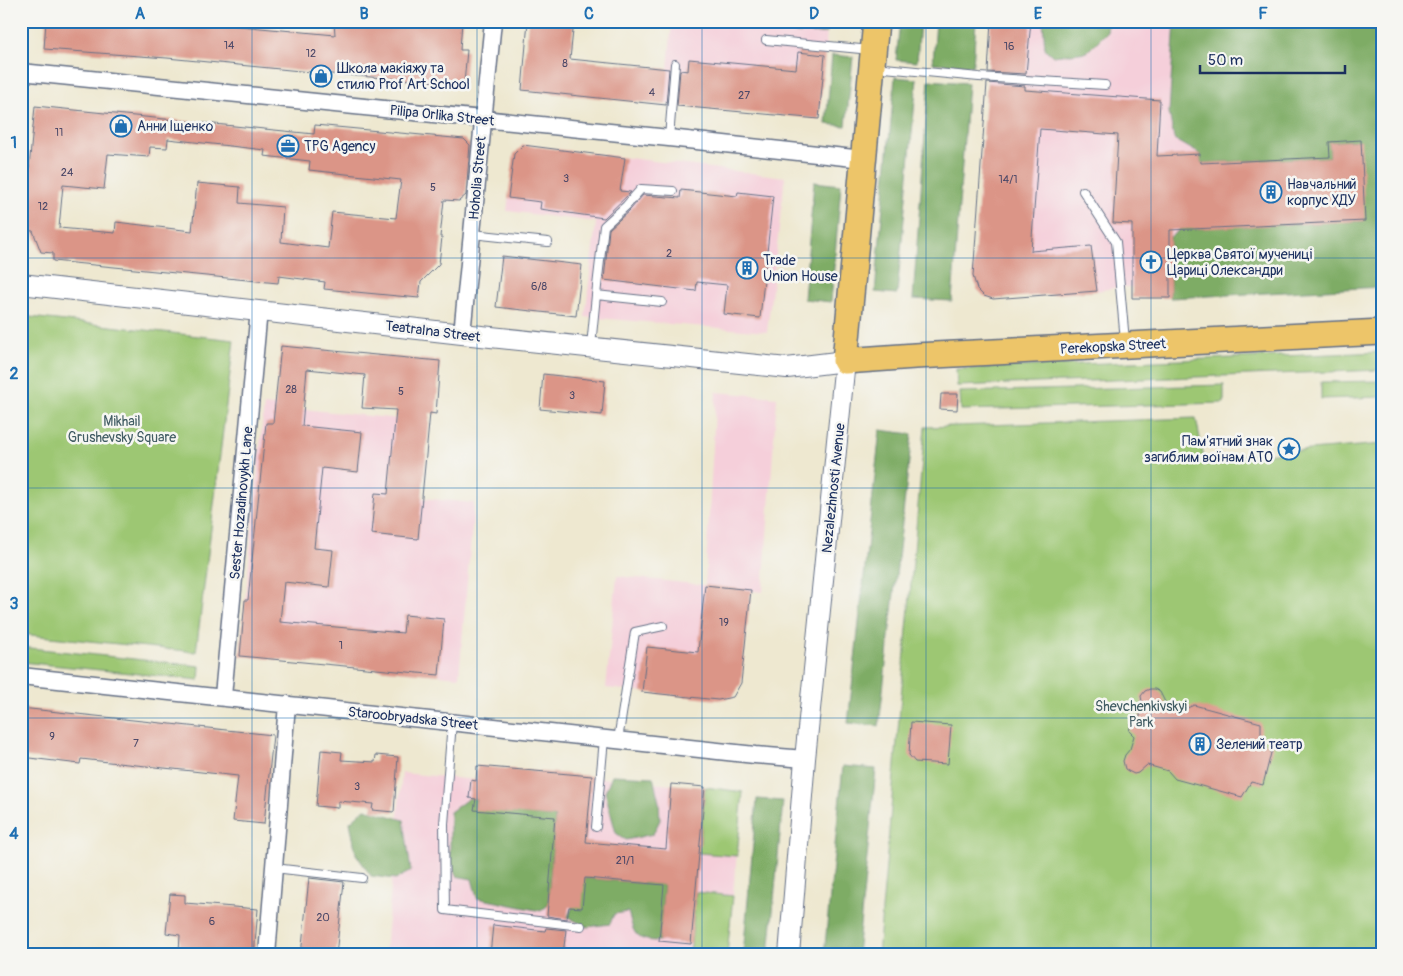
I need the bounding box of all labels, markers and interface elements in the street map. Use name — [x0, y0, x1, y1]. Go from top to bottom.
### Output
text: A — [135, 4, 146, 24]
text: B — [359, 4, 369, 24]
text: C — [584, 4, 594, 24]
text: D — [809, 4, 819, 24]
text: E — [1034, 4, 1043, 24]
text: F — [1258, 4, 1268, 24]
house number: 14 — [224, 39, 235, 52]
house number: 16 — [1004, 40, 1014, 53]
scale bar — [1200, 42, 1346, 74]
house number: 12 — [306, 47, 316, 60]
text: 50 m — [1208, 51, 1243, 70]
house number: 8 — [562, 57, 568, 70]
place label: Школа макіяжу та стилю Prof Art School — [337, 60, 470, 93]
shop icon: Школа макіяжу та стилю Prof Art School — [309, 64, 333, 88]
house number: 4 — [649, 86, 656, 99]
house number: 27 — [738, 89, 750, 102]
street label: Pilipa Orlika Street — [389, 102, 496, 129]
shop icon: Анни Іщенко — [109, 114, 133, 138]
place label: Анни Іщенко — [137, 118, 214, 135]
house number: 11 — [55, 126, 63, 139]
text: 1 — [11, 133, 17, 153]
office icon: TPG Agency — [276, 134, 300, 158]
street label: Hoholia Street — [465, 135, 490, 221]
place label: TPG Agency — [304, 138, 376, 155]
house number: 24 — [61, 166, 74, 179]
house number: 3 — [563, 172, 569, 185]
house number: 14/1 — [999, 173, 1017, 186]
place label: Навчальний корпус ХДУ — [1287, 176, 1357, 209]
building icon: Навчальний корпус ХДУ — [1259, 180, 1283, 204]
house number: 5 — [430, 181, 436, 194]
house number: 12 — [38, 200, 48, 213]
place label: Церква Святої мучениці Цариці Олександри — [1167, 246, 1313, 279]
house number: 2 — [666, 247, 672, 260]
church icon: Церква Святої мучениці Цариці Олександри — [1139, 250, 1163, 274]
place label: Trade Union House — [763, 252, 838, 285]
building icon: Trade Union House — [735, 256, 759, 280]
house number: 6/8 — [531, 280, 547, 293]
street label: Teatralna Street — [384, 317, 482, 346]
street label: Perekopska Street — [1060, 335, 1167, 358]
text: 2 — [10, 364, 19, 384]
house number: 28 — [285, 383, 297, 396]
house number: 5 — [398, 385, 404, 398]
house number: 3 — [569, 389, 575, 402]
park label: Mikhail Grushevsky Square — [68, 413, 176, 446]
street label: Nezalezhnosti Avenue — [818, 422, 849, 554]
street label: Sester Hozadinovykh Lane — [226, 426, 257, 580]
place label: Пам'ятний знак загиблим воїнам АТО — [1144, 433, 1273, 466]
place icon: Пам'ятний знак загиблим воїнам АТО — [1277, 437, 1301, 461]
text: 3 — [10, 594, 19, 614]
house number: 19 — [719, 616, 729, 629]
house number: 1 — [339, 639, 343, 652]
park label: Shevchenkivskyi Park — [1095, 698, 1187, 731]
street label: Staroobryadska Street — [347, 703, 479, 734]
house number: 9 — [49, 730, 55, 743]
building icon: Зелений театр — [1188, 732, 1212, 756]
place label: Зелений театр — [1216, 736, 1303, 753]
house number: 7 — [133, 737, 139, 750]
house number: 3 — [354, 780, 360, 793]
text: 4 — [9, 824, 19, 844]
house number: 21/1 — [616, 854, 634, 867]
house number: 20 — [316, 911, 330, 924]
house number: 6 — [209, 915, 215, 928]

